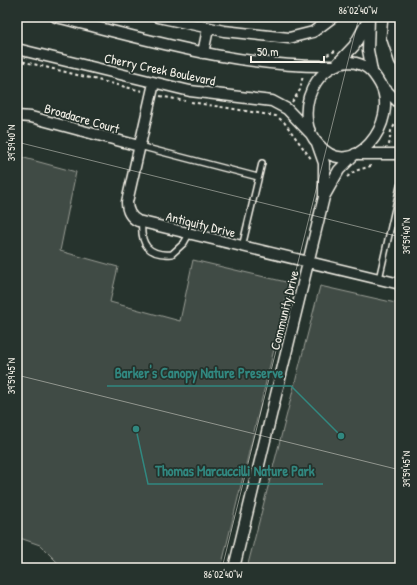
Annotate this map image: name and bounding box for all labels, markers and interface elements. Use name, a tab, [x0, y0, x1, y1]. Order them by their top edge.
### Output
text: 86°02'40"W	[339, 4, 378, 17]
scale bar	[251, 38, 324, 64]
text: 50 m	[257, 43, 278, 60]
street label: Cherry Creek Boulevard	[103, 48, 217, 90]
street label: Broadacre Court	[42, 99, 122, 137]
text: 39°59'40"N	[5, 125, 18, 161]
street label: Antiquity Drive	[164, 207, 238, 241]
text: 39°59'40"N	[400, 218, 413, 254]
street label: Community Drive	[265, 268, 303, 352]
text: 39°59'45"N	[5, 358, 18, 394]
callout: Barker's Canopy Nature Preserve	[107, 360, 291, 386]
text: Barker's Canopy Nature Preserve	[115, 363, 284, 384]
text: 39°59'45"N	[400, 451, 413, 487]
callout: Thomas Marcuccilli Nature Park	[148, 458, 323, 484]
text: Thomas Marcuccilli Nature Park	[154, 461, 315, 480]
text: 86°02'40"W	[204, 568, 243, 581]

